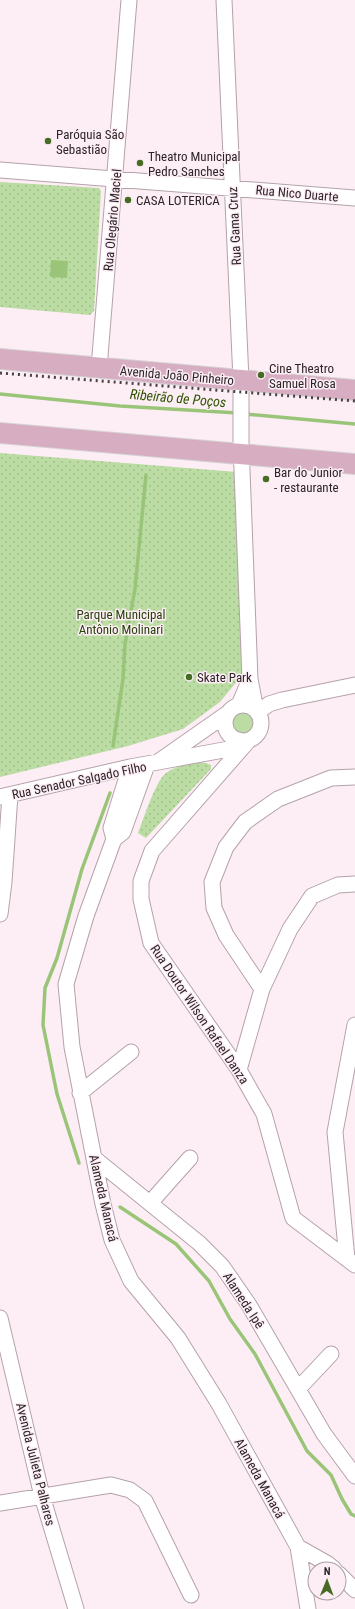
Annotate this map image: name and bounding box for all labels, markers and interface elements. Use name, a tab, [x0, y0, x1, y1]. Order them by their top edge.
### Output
place label: Paróquia São Sebastião	[56, 127, 124, 157]
marker: Paróquia São Sebastião	[43, 136, 53, 146]
place label: Theatro Municipal Pedro Sanches	[148, 149, 241, 179]
marker: Theatro Municipal Pedro Sanches	[135, 158, 145, 168]
street label: Rua Olegário Maciel	[101, 168, 124, 272]
street label: Rua Nico Duarte	[255, 182, 339, 205]
street label: Rua Gama Cruz	[225, 186, 244, 266]
place label: CASA LOTERICA	[136, 193, 220, 208]
marker: CASA LOTERICA	[123, 195, 133, 205]
place label: Cine Theatro Samuel Rosa	[269, 361, 336, 391]
street label: Avenida João Pinheiro	[119, 363, 235, 388]
marker: Cine Theatro Samuel Rosa	[256, 370, 266, 380]
water label: Ribeirão de Poços	[129, 386, 227, 410]
place label: Bar do Junior - restaurante	[274, 465, 343, 495]
marker: Bar do Junior - restaurante	[261, 474, 271, 484]
park label: Parque Municipal Antônio Molinari	[76, 607, 166, 637]
place label: Skate Park	[197, 670, 252, 685]
marker: Skate Park	[184, 672, 194, 682]
street label: Rua Senador Salgado Filho	[10, 759, 148, 802]
street label: Rua Doutor Wilson Rafael Danza	[147, 942, 252, 1087]
street label: Alameda Manacá	[86, 1153, 121, 1243]
street label: Alameda Ipê	[220, 1269, 267, 1331]
street label: Avenida Julieta Palhares	[13, 1401, 58, 1527]
street label: Alameda Manacá	[231, 1436, 288, 1521]
north arrow	[307, 1561, 347, 1601]
text: N	[324, 1565, 331, 1578]

